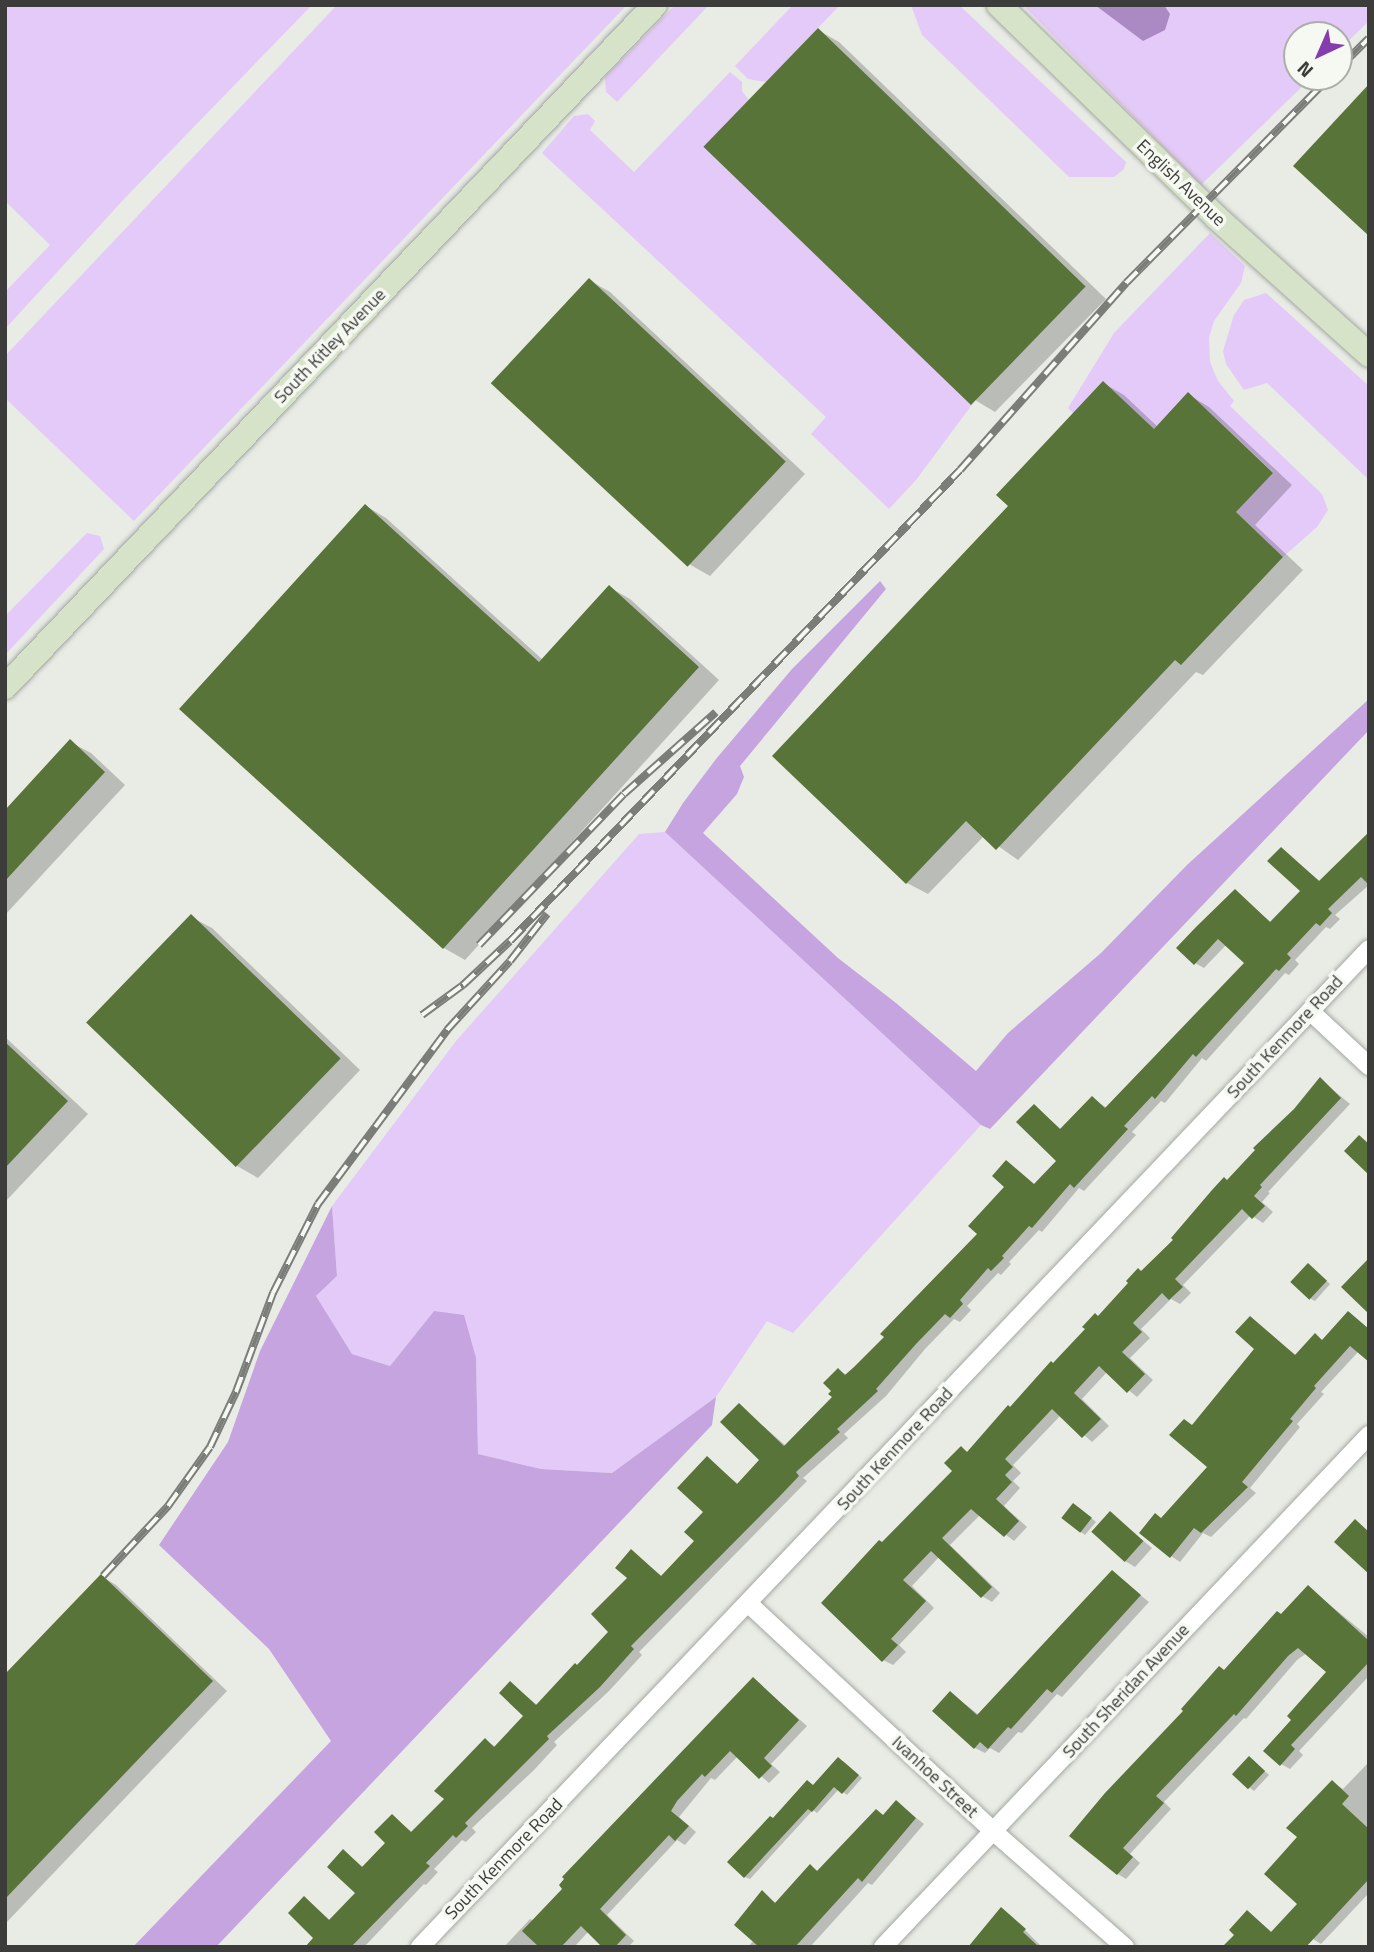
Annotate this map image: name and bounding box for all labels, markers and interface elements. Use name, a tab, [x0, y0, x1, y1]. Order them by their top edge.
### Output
north arrow	[1283, 21, 1353, 91]
text: N	[1290, 55, 1319, 85]
street label: English Avenue	[1132, 135, 1230, 231]
street label: South Kitley Avenue	[270, 284, 390, 408]
street label: South Kenmore Road	[1223, 971, 1347, 1103]
street label: South Kenmore Road	[833, 1383, 957, 1515]
street label: South Sheridan Avenue	[1058, 1619, 1194, 1763]
street label: Ivanhoe Street	[887, 1732, 983, 1822]
street label: South Kenmore Road	[441, 1794, 567, 1924]

